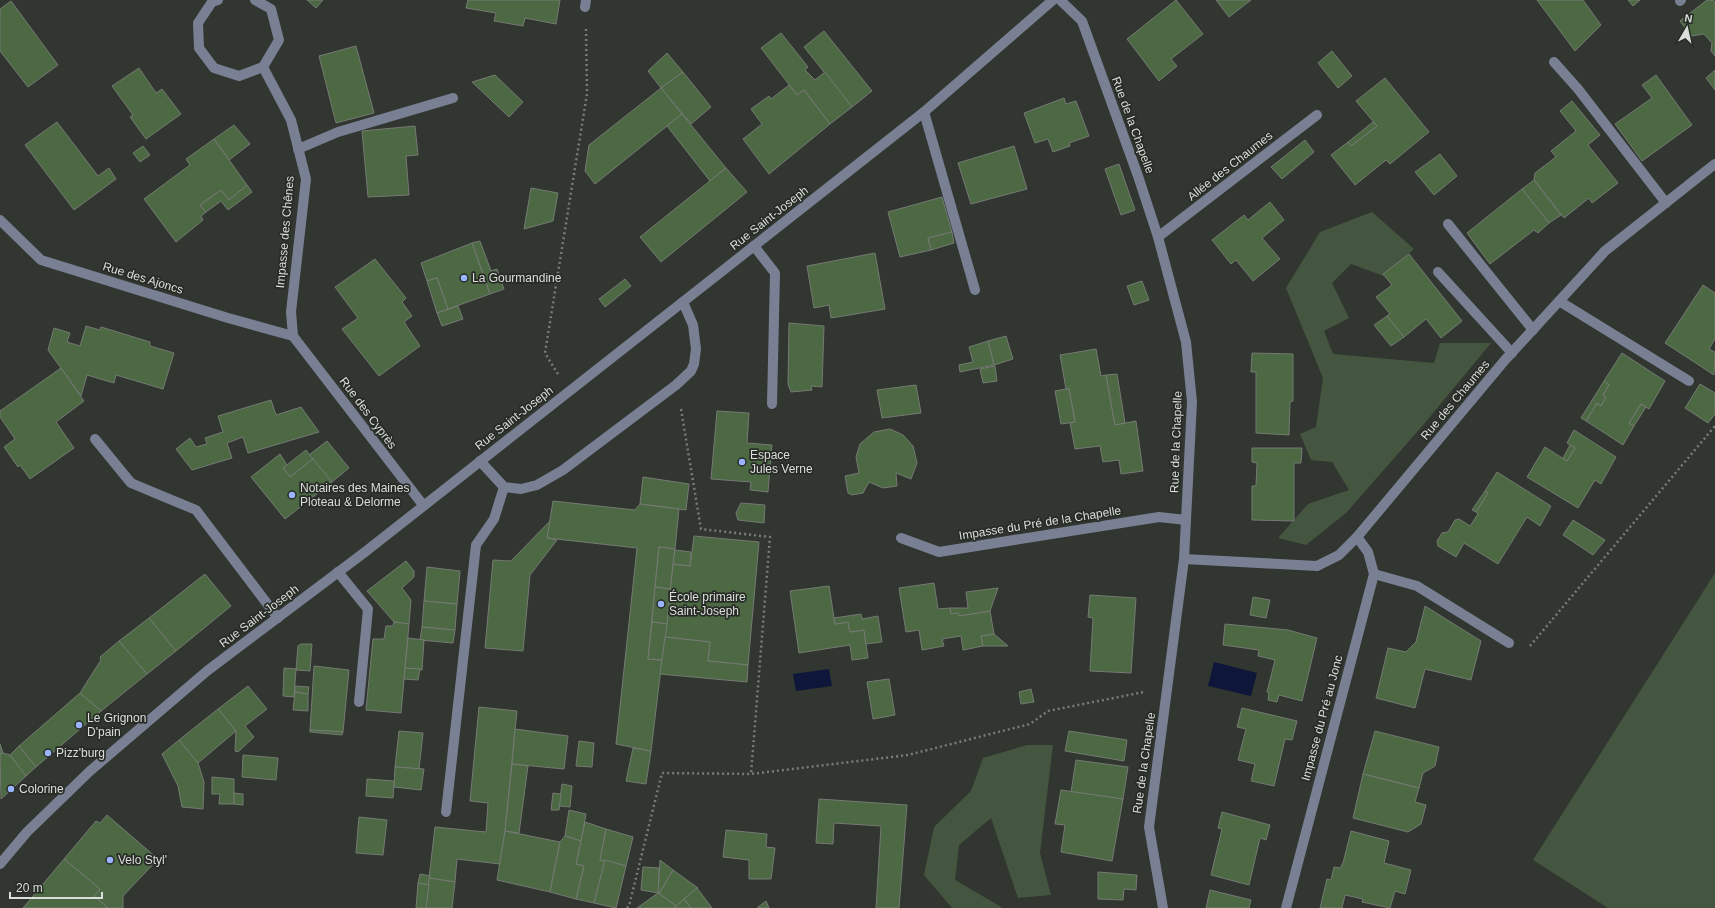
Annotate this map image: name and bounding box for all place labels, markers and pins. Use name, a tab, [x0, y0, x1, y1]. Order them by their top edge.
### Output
place label: La Gourmandine	[472, 271, 562, 285]
marker: La Gourmandine	[459, 273, 469, 283]
place label: Espace Jules Verne	[750, 448, 813, 476]
marker: Espace Jules Verne	[737, 457, 747, 467]
place label: Notaires des Maines Ploteau & Delorme	[300, 481, 409, 509]
marker: Notaires des Maines Ploteau & Delorme	[287, 490, 297, 500]
place label: École primaire Saint-Joseph	[669, 589, 746, 618]
marker: École primaire Saint-Joseph	[656, 599, 666, 609]
place label: Le Grignon D'pain	[87, 711, 146, 739]
marker: Le Grignon D'pain	[74, 720, 84, 730]
place label: Pizz'burg	[56, 746, 105, 760]
marker: Pizz'burg	[43, 748, 53, 758]
place label: Colorine	[19, 782, 64, 796]
marker: Colorine	[6, 784, 16, 794]
place label: Velo Styl'	[118, 853, 167, 867]
marker: Velo Styl'	[105, 855, 115, 865]

